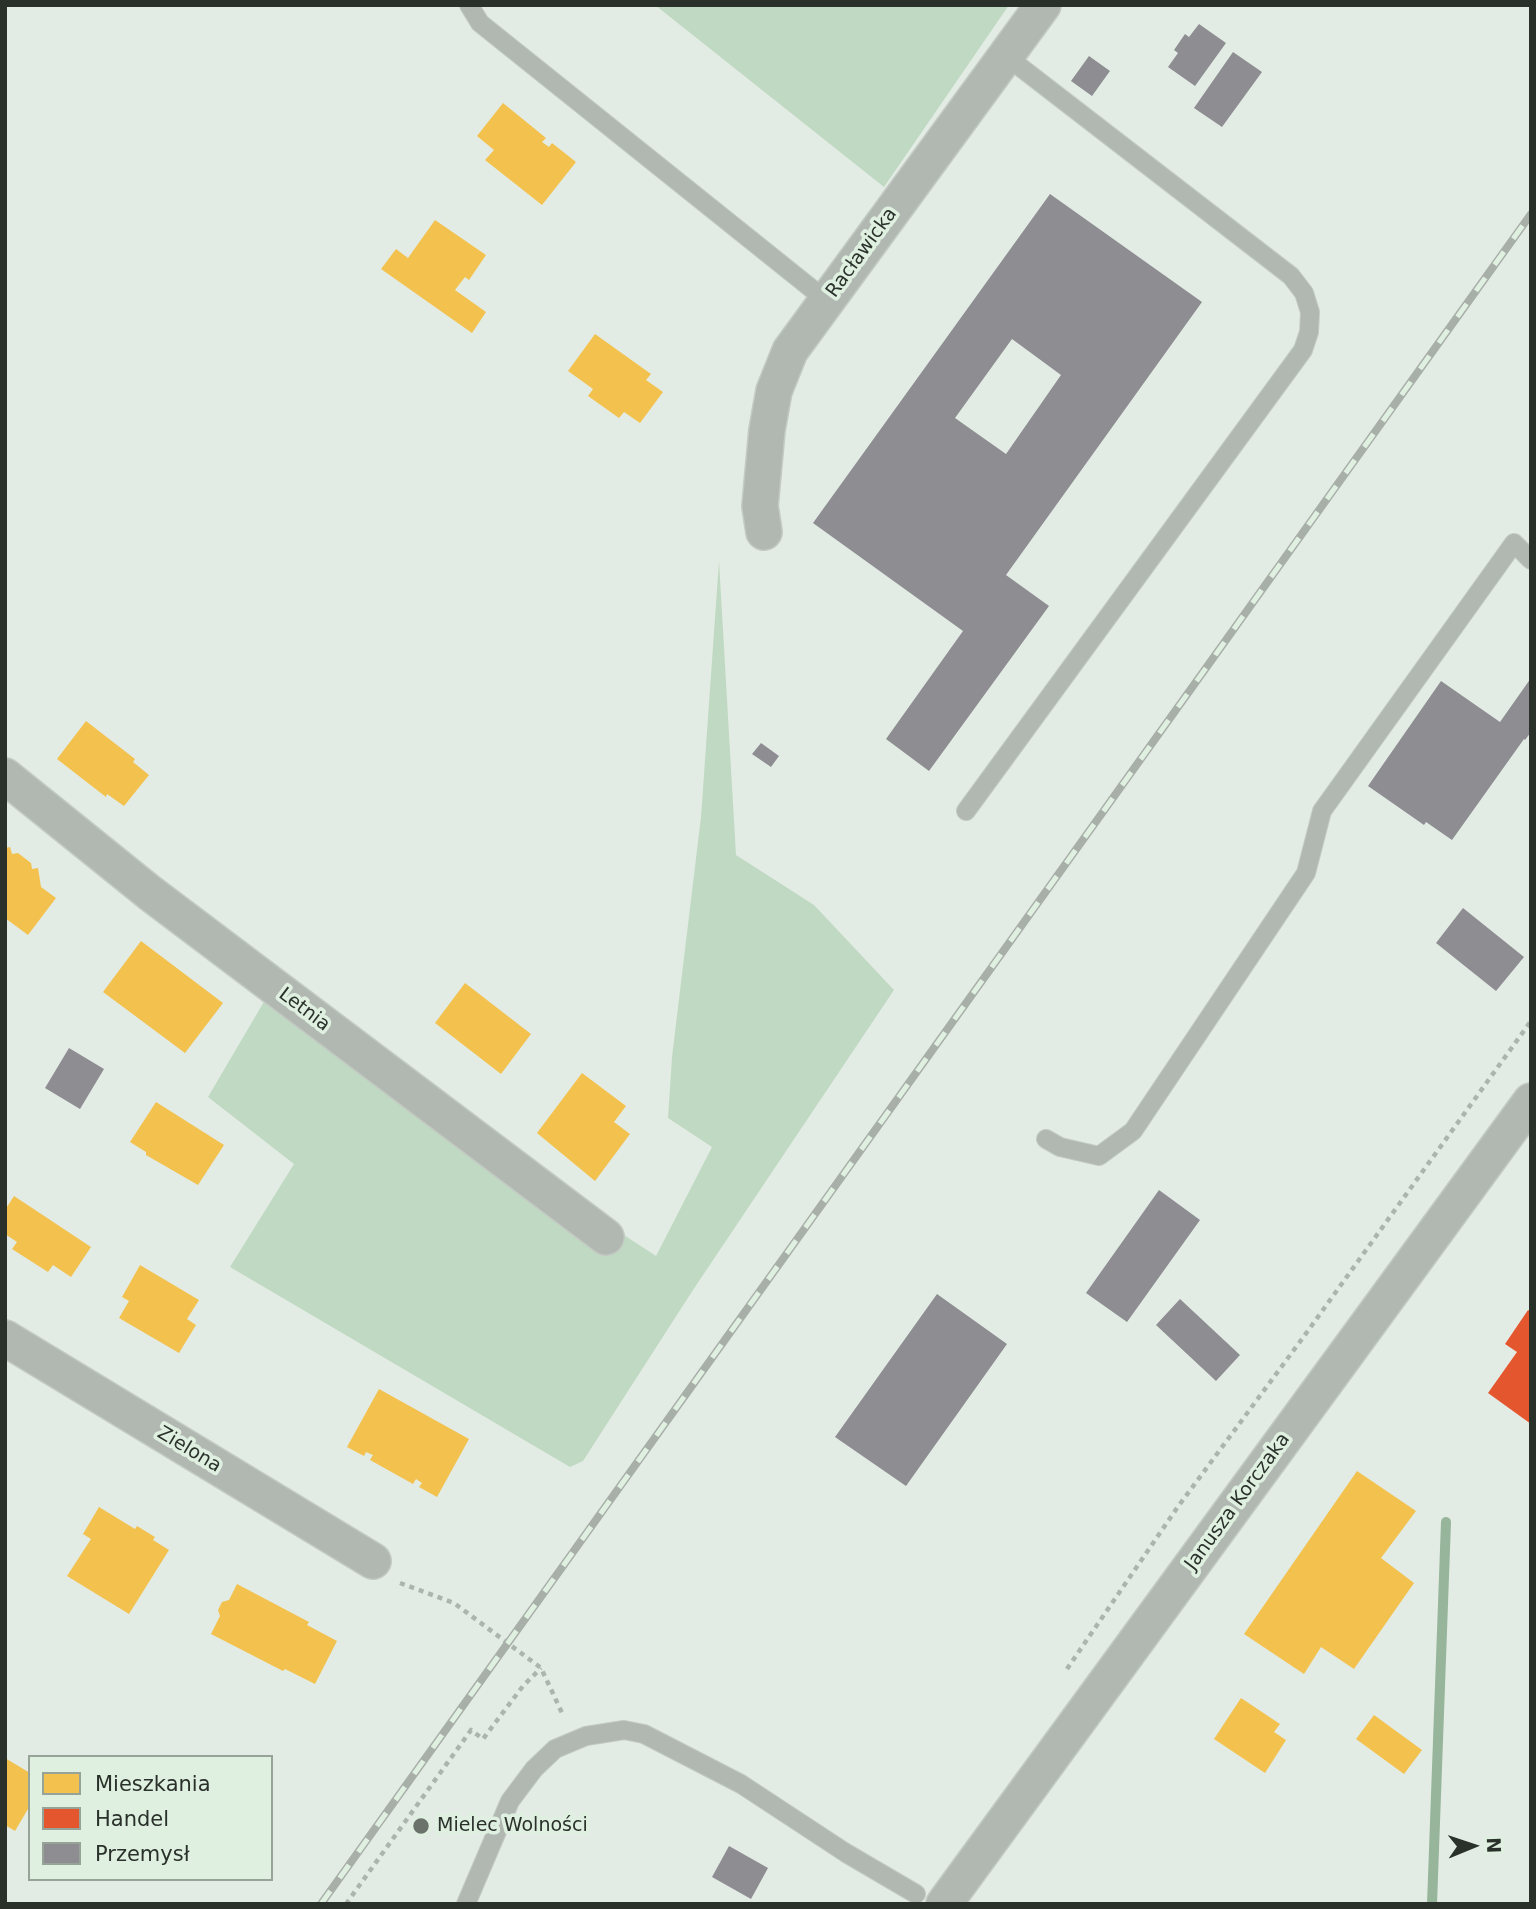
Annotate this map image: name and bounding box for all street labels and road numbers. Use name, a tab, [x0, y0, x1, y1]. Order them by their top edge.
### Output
street label: Racławicka	[822, 204, 902, 302]
street label: Letnia	[274, 983, 334, 1037]
street label: Zielona	[153, 1422, 225, 1478]
street label: Janusza Korczaka	[1181, 1429, 1295, 1575]

